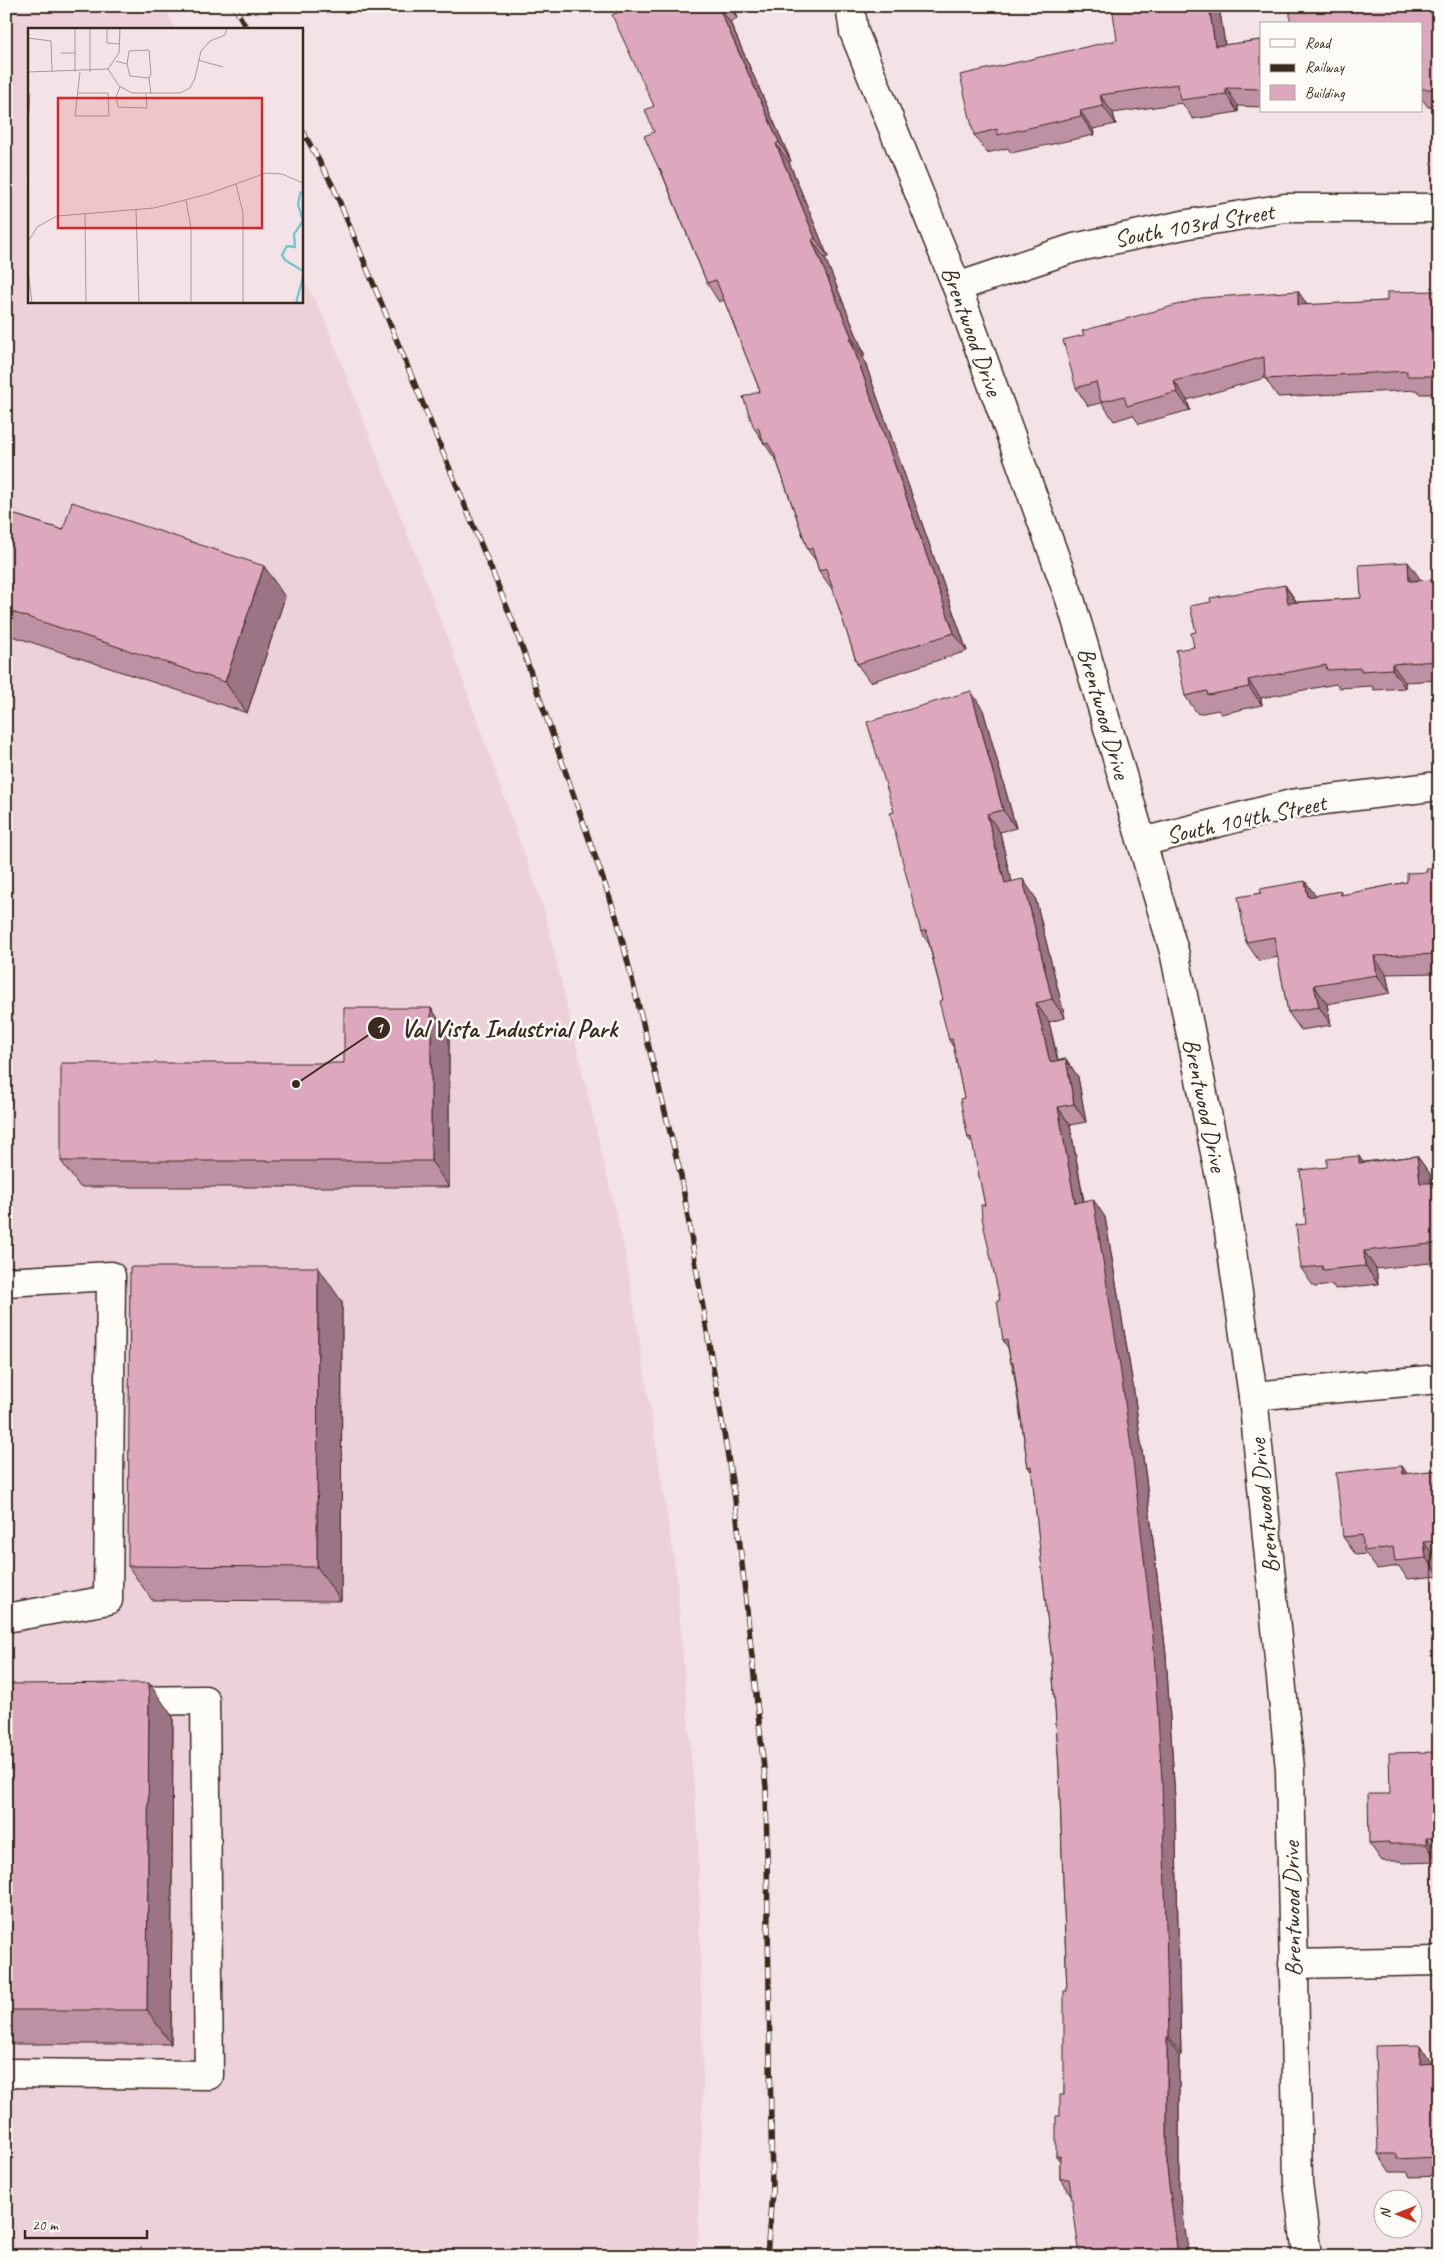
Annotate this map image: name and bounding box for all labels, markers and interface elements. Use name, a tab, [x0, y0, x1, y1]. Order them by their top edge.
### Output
legend	[1260, 22, 1422, 112]
inset map	[28, 28, 302, 302]
text: Road	[1305, 34, 1332, 53]
text: Railway	[1305, 58, 1346, 77]
text: Building	[1305, 84, 1345, 103]
street label: South 103rd Street	[1112, 196, 1278, 254]
street label: Brentwood Drive	[935, 262, 1010, 402]
street label: Brentwood Drive	[1071, 644, 1138, 784]
street label: South 104th Street	[1164, 787, 1330, 851]
callout: Val Vista Industrial Park	[366, 1008, 627, 1048]
text: Val Vista Industrial Park	[401, 1013, 620, 1045]
text: 1	[376, 1019, 385, 1038]
street label: Brentwood Drive	[1176, 1036, 1234, 1176]
street label: Brentwood Drive	[1242, 1435, 1286, 1575]
street label: Brentwood Drive	[1276, 1839, 1308, 1977]
north arrow	[1372, 2190, 1422, 2240]
scale bar	[25, 2207, 148, 2239]
text: N	[1377, 2207, 1394, 2218]
text: 20 m	[32, 2216, 59, 2235]

